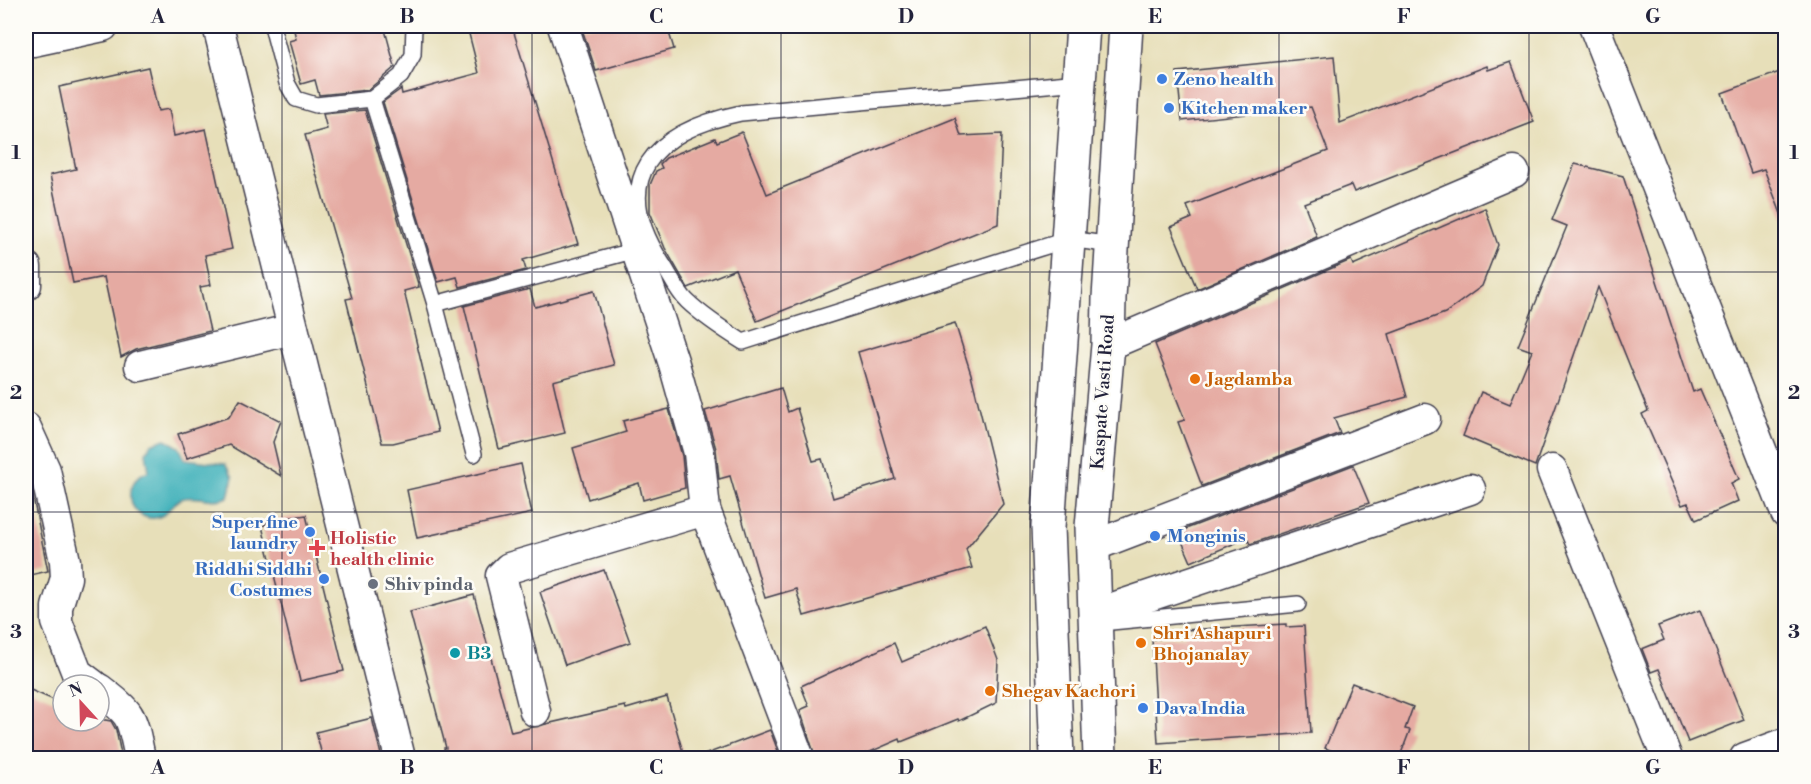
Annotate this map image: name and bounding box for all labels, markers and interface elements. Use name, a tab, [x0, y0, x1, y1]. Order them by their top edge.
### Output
text: A	[150, 5, 166, 30]
text: B	[399, 5, 415, 30]
text: C	[649, 5, 663, 30]
text: D	[898, 5, 914, 30]
text: E	[1148, 5, 1162, 30]
text: F	[1397, 5, 1411, 30]
text: G	[1645, 5, 1661, 30]
place label: Zeno health	[1174, 68, 1274, 91]
marker: Zeno health	[1155, 72, 1169, 86]
place label: Kitchen maker	[1181, 97, 1307, 120]
marker: Kitchen maker	[1162, 101, 1176, 115]
text: 1	[11, 141, 21, 166]
text: 1	[1789, 141, 1799, 166]
street label: Kaspate Vasti Road	[1086, 313, 1120, 470]
place label: Jagdamba	[1204, 368, 1293, 391]
marker: Jagdamba	[1188, 372, 1202, 386]
text: 2	[10, 381, 22, 406]
text: 2	[1788, 381, 1800, 406]
place label: Super fine laundry	[212, 511, 299, 555]
marker: Super fine laundry	[303, 525, 317, 539]
place label: Monginis	[1167, 525, 1246, 548]
place label: Holistic health clinic	[330, 527, 434, 571]
marker: Monginis	[1148, 529, 1162, 543]
marker: Holistic health clinic	[308, 539, 326, 557]
place label: Riddhi Siddhi Costumes	[195, 558, 312, 602]
marker: Riddhi Siddhi Costumes	[317, 572, 331, 586]
place label: Shiv pinda	[385, 573, 473, 596]
marker: Shiv pinda	[366, 577, 380, 591]
text: 3	[10, 620, 22, 645]
text: 3	[1788, 620, 1800, 645]
place label: Shri Ashapuri Bhojanalay	[1153, 622, 1272, 666]
marker: Shri Ashapuri Bhojanalay	[1134, 636, 1148, 650]
place label: B3	[467, 642, 492, 665]
marker: B3	[448, 646, 462, 660]
north arrow	[51, 673, 111, 733]
text: N	[66, 678, 86, 702]
place label: Shegav Kachori	[1002, 680, 1136, 703]
marker: Shegav Kachori	[983, 684, 997, 698]
place label: Dava India	[1155, 697, 1246, 720]
marker: Dava India	[1136, 701, 1150, 715]
text: A	[150, 756, 166, 781]
text: B	[399, 756, 415, 781]
text: C	[649, 756, 663, 781]
text: D	[898, 756, 914, 781]
text: E	[1148, 756, 1162, 781]
text: F	[1397, 756, 1411, 781]
text: G	[1645, 756, 1661, 781]

